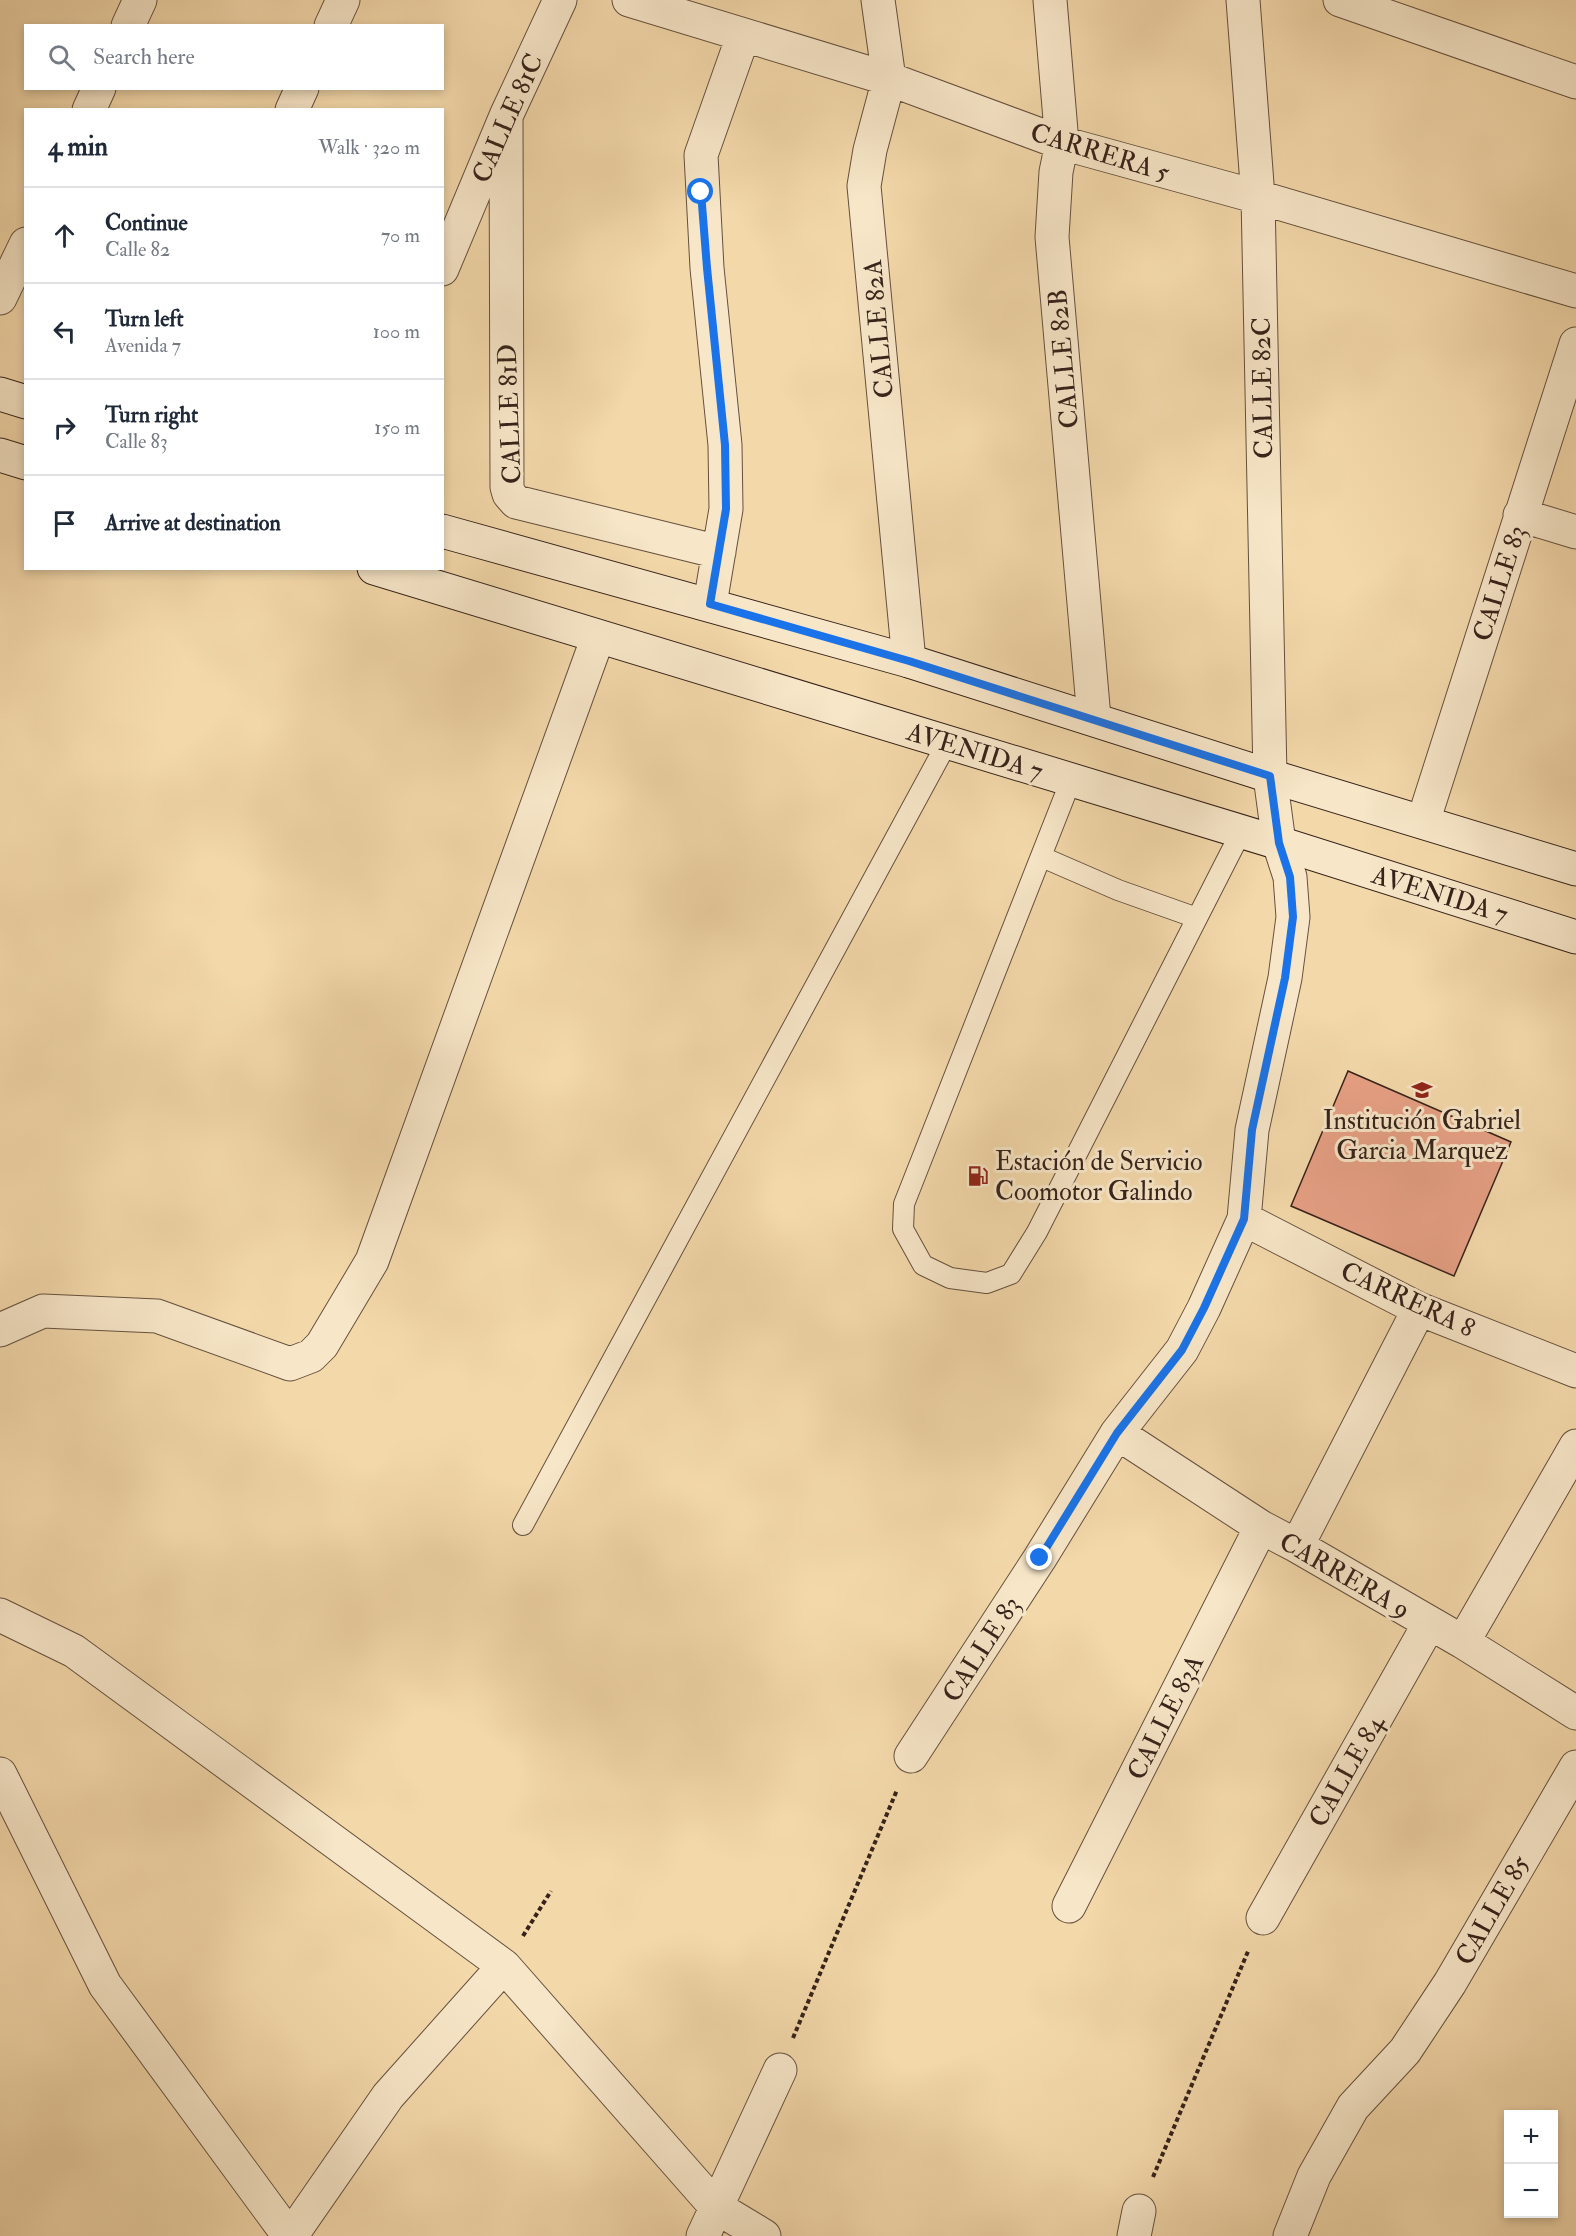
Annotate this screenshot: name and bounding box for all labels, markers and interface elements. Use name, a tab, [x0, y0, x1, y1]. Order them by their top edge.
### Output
search box	[24, 24, 444, 90]
icon: search	[45, 41, 78, 74]
text: Search here	[93, 43, 195, 71]
street label: CALLE 81C	[465, 49, 551, 188]
street label: CARRERA 5	[1026, 117, 1174, 189]
text: 4 min	[48, 131, 108, 163]
text: Walk · 320 m	[318, 135, 420, 160]
route start	[687, 178, 713, 204]
text: Continue	[105, 209, 188, 237]
icon: ahead	[48, 219, 81, 252]
text: 70 m	[381, 223, 420, 248]
text: Calle 82	[105, 237, 170, 262]
street label: CALLE 82A	[857, 258, 901, 400]
street label: CALLE 82B	[1042, 288, 1086, 430]
text: Turn left	[105, 305, 184, 333]
icon: left	[48, 315, 81, 348]
street label: CALLE 82C	[1246, 317, 1280, 459]
text: 100 m	[373, 319, 420, 344]
text: Avenida 7	[105, 333, 181, 358]
street label: CALLE 81D	[492, 343, 528, 485]
text: Turn right	[105, 401, 198, 429]
icon: right	[48, 411, 81, 444]
text: 150 m	[374, 415, 420, 440]
text: Calle 83	[105, 429, 168, 454]
icon: arrive	[48, 507, 81, 540]
text: Arrive at destination	[105, 509, 281, 537]
street label: CALLE 83	[1466, 521, 1534, 645]
street label: AVENIDA 7	[902, 716, 1047, 788]
street label: AVENIDA 7	[1367, 859, 1512, 931]
school or university icon: Institución Gabriel Garcia Marquez	[1410, 1078, 1434, 1102]
place label: Institución Gabriel Garcia Marquez	[1323, 1105, 1521, 1167]
place label: Estación de Servicio Coomotor Galindo	[995, 1146, 1203, 1208]
fuel station icon: Estación de Servicio Coomotor Galindo	[966, 1164, 990, 1188]
street label: CARRERA 8	[1335, 1255, 1480, 1345]
street label: CARRERA 9	[1274, 1526, 1415, 1626]
route end	[1026, 1544, 1052, 1570]
street label: CALLE 83	[936, 1591, 1028, 1708]
street label: CALLE 83A	[1121, 1649, 1211, 1785]
street label: CALLE 84	[1302, 1709, 1392, 1833]
street label: CALLE 85	[1449, 1850, 1537, 1971]
map controls	[1504, 2110, 1558, 2218]
button: +	[1504, 2110, 1558, 2164]
button: −	[1504, 2164, 1558, 2218]

